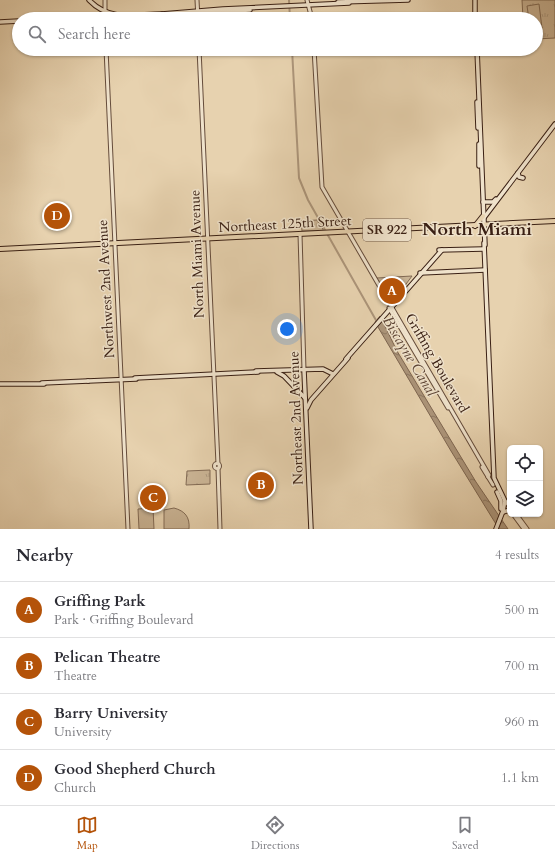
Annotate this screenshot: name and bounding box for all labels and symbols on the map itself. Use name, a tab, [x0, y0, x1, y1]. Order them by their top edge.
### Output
street label: North Miami Avenue	[185, 189, 209, 319]
pin: D	[44, 201, 70, 231]
street label: Northeast 125th Street	[218, 211, 353, 237]
district label: North Miami	[422, 217, 532, 242]
street label: Northwest 2nd Avenue	[93, 219, 119, 359]
road number: SR 922	[363, 219, 411, 241]
pin: A	[379, 276, 405, 306]
street label: Griffing Boulevard	[401, 310, 474, 417]
water label: Biscayne Canal	[378, 312, 442, 401]
your location	[277, 319, 297, 339]
street label: Northeast 2nd Avenue	[284, 351, 308, 485]
pin: B	[248, 470, 274, 500]
pin: C	[140, 483, 166, 513]

